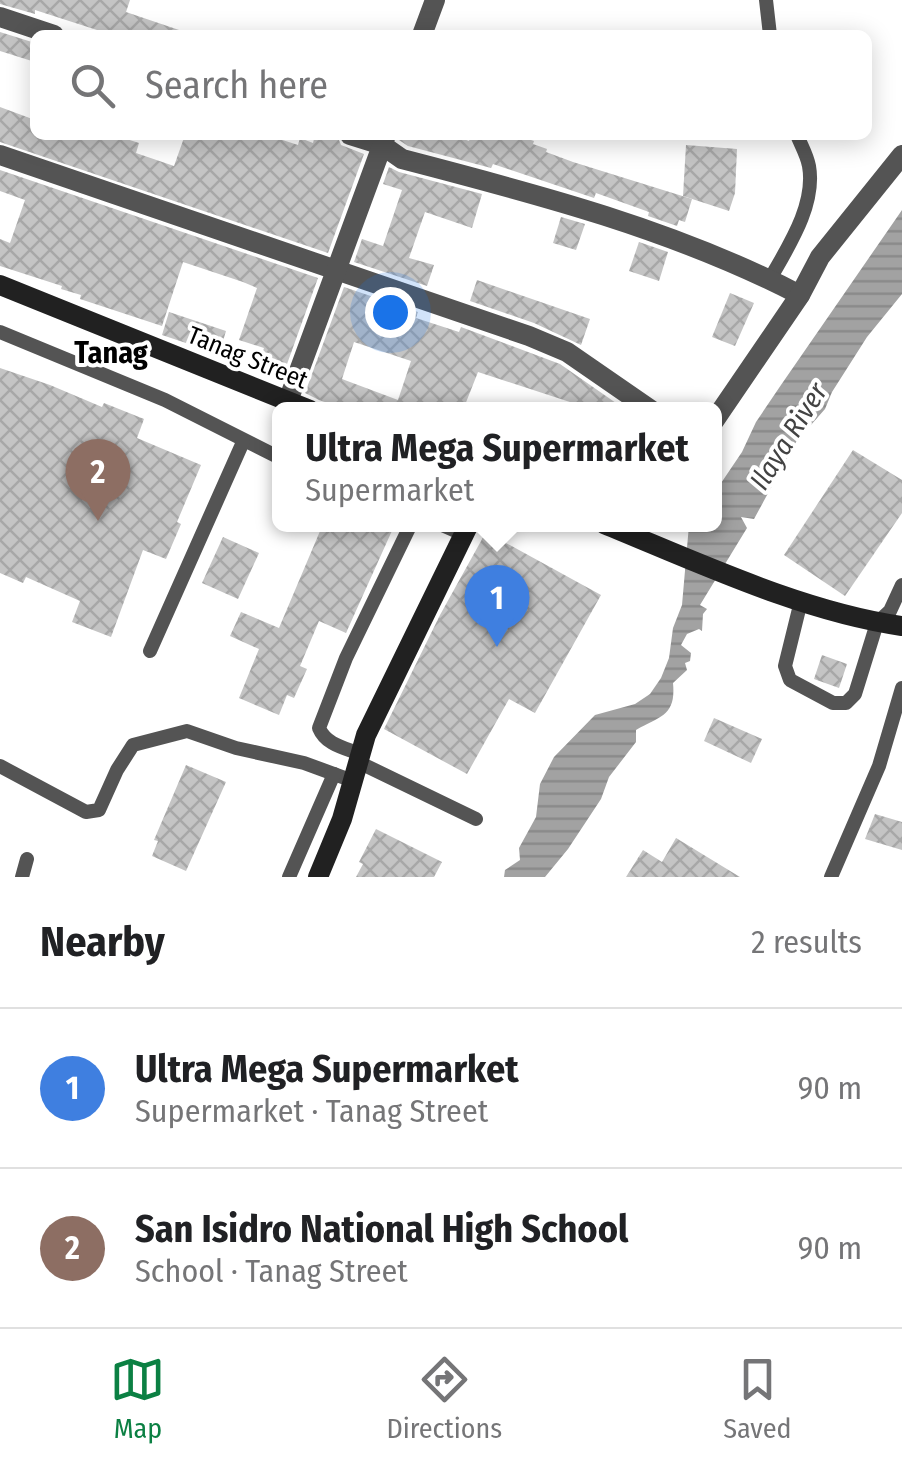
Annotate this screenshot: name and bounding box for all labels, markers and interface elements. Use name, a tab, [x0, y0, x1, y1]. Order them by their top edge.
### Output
search box	[30, 30, 872, 140]
icon: search	[65, 58, 120, 113]
text: Search here	[145, 62, 328, 108]
your location	[365, 287, 416, 338]
street label: Tanag Street	[183, 320, 313, 396]
district label: Tanag	[74, 335, 148, 371]
water label: Ilaya River	[743, 376, 835, 496]
popup	[272, 402, 722, 532]
text: Ultra Mega Supermarket	[305, 425, 689, 471]
pin: 2	[66, 438, 130, 521]
text: Supermarket	[305, 471, 474, 509]
pin: 1	[464, 564, 530, 647]
text: Nearby	[40, 917, 165, 967]
text: 2 results	[751, 923, 862, 961]
text: Ultra Mega Supermarket	[135, 1046, 519, 1092]
text: 1	[66, 1069, 79, 1107]
text: 90 m	[798, 1069, 862, 1107]
text: Supermarket · Tanag Street	[135, 1092, 488, 1130]
text: San Isidro National High School	[135, 1206, 628, 1252]
text: 2	[65, 1229, 80, 1267]
text: 90 m	[798, 1229, 862, 1267]
text: School · Tanag Street	[135, 1252, 408, 1290]
tab: Map	[110, 1352, 165, 1445]
tab: Directions	[386, 1352, 502, 1445]
tab: Saved	[723, 1352, 792, 1445]

